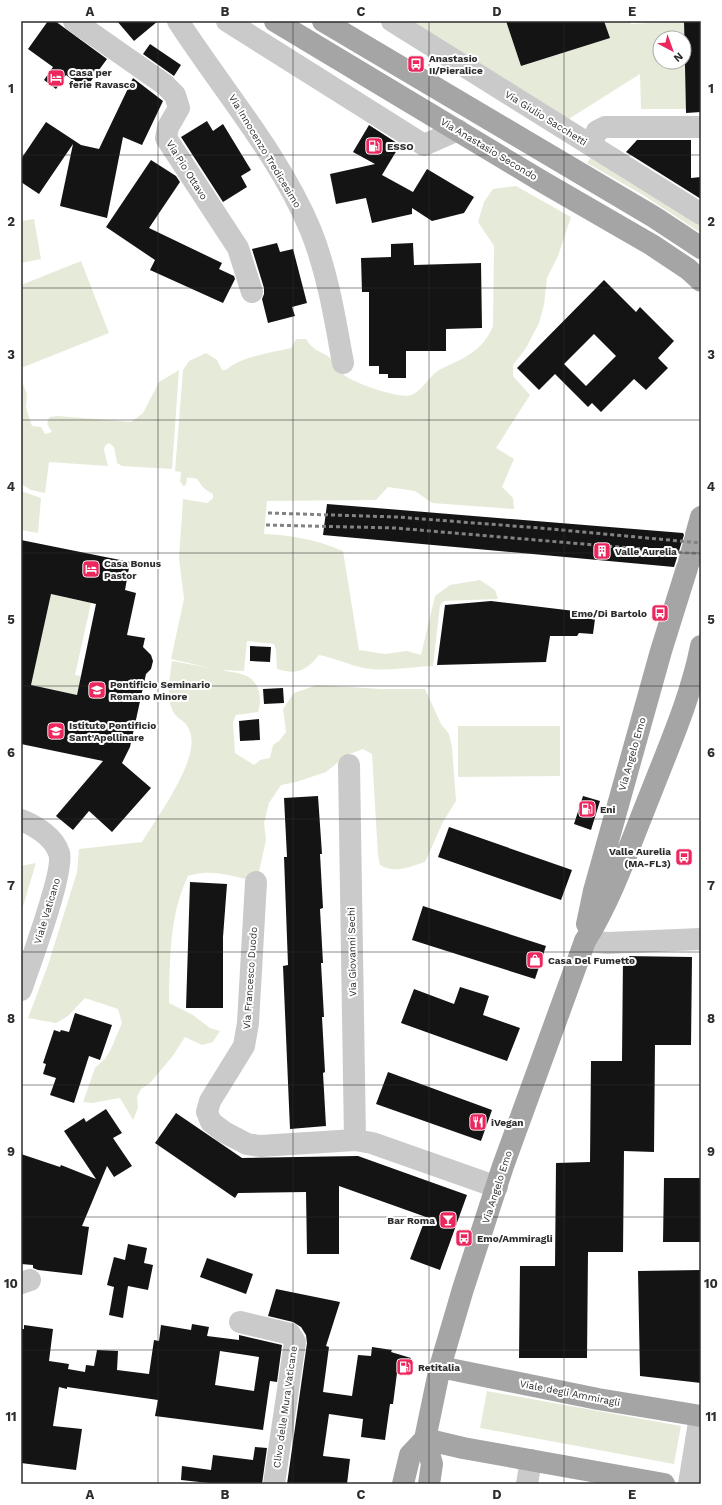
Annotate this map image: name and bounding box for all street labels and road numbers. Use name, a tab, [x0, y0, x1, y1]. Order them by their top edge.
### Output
street label: Via Giulio Sacchetti	[503, 88, 589, 148]
street label: Via Innocenzo Tredicesimo	[227, 92, 303, 210]
street label: Via Anastasio Secondo	[439, 116, 539, 182]
street label: Via Pio Ottavo	[164, 138, 210, 202]
street label: Via Angelo Emo	[616, 716, 648, 792]
street label: Viale Vaticano	[32, 877, 62, 945]
street label: Via Giovanni Sechi	[346, 907, 358, 997]
street label: Via Francesco Duodo	[241, 926, 259, 1030]
street label: Via Angelo Emo	[480, 1149, 514, 1225]
street label: Clivo delle Mura Vaticane	[271, 1345, 299, 1469]
street label: Viale degli Ammiragli	[519, 1378, 621, 1408]

